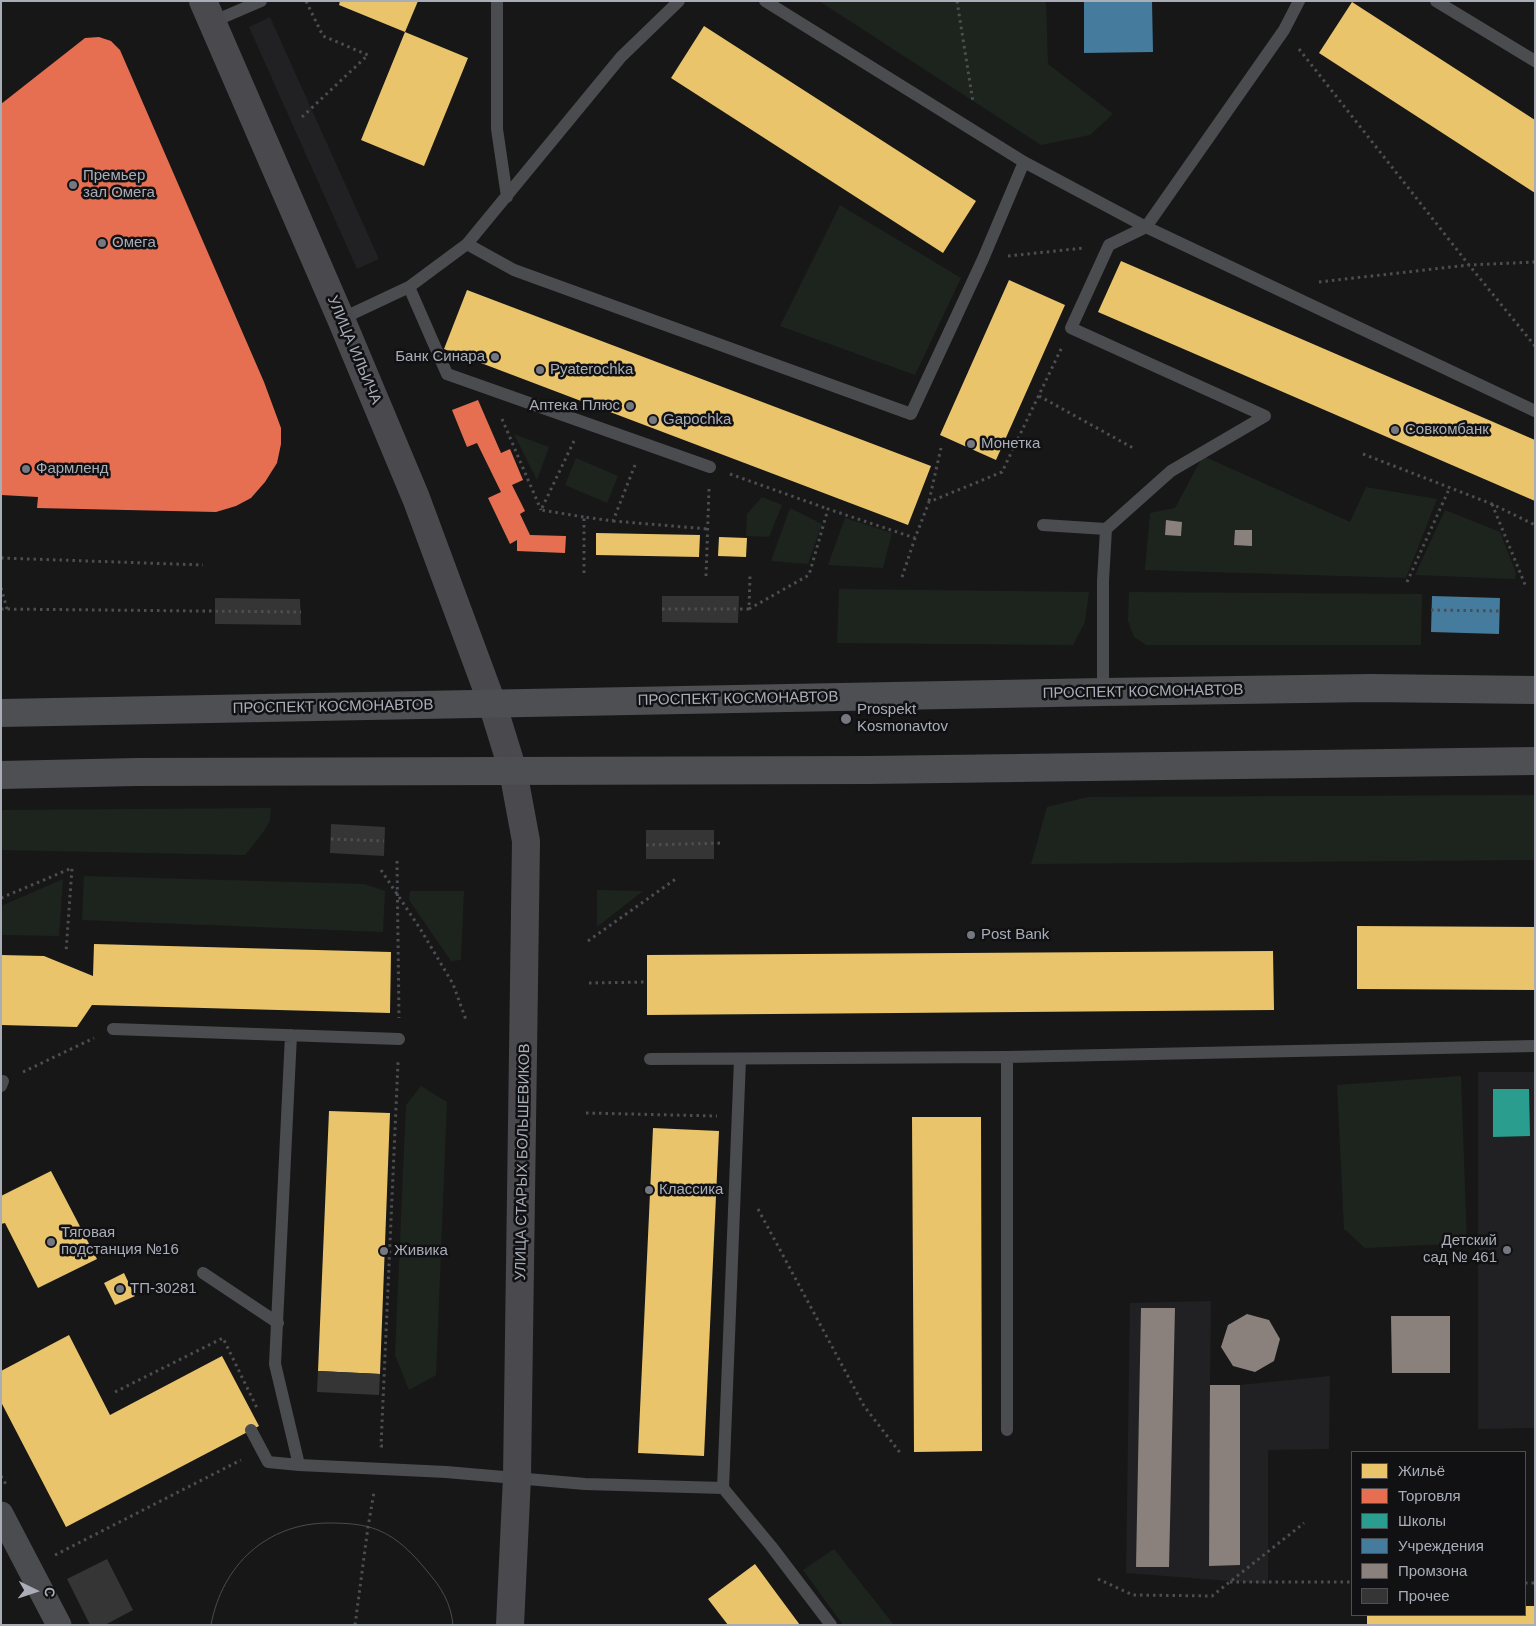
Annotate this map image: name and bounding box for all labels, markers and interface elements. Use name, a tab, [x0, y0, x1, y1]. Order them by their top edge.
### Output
place label: Премьер зал Омега	[83, 167, 155, 202]
marker: Премьер зал Омега	[67, 179, 79, 191]
place label: Омега	[112, 234, 156, 252]
marker: Омега	[96, 237, 108, 249]
street label: УЛИЦА ИЛЬИЧА	[323, 293, 385, 407]
place label: Банк Синара	[395, 348, 485, 366]
marker: Банк Синара	[489, 351, 501, 363]
place label: Pyaterochka	[550, 361, 633, 379]
marker: Pyaterochka	[534, 364, 546, 376]
place label: Аптека Плюс	[529, 397, 620, 415]
marker: Аптека Плюс	[624, 400, 636, 412]
place label: Gapochka	[663, 411, 731, 429]
marker: Gapochka	[647, 414, 659, 426]
place label: Совкомбанк	[1405, 421, 1489, 439]
marker: Совкомбанк	[1389, 424, 1401, 436]
place label: Монетка	[981, 435, 1040, 453]
marker: Монетка	[965, 438, 977, 450]
place label: Фармленд	[36, 460, 109, 478]
marker: Фармленд	[20, 463, 32, 475]
street label: ПРОСПЕКТ КОСМОНАВТОВ	[1042, 681, 1244, 703]
street label: ПРОСПЕКТ КОСМОНАВТОВ	[637, 688, 839, 710]
street label: ПРОСПЕКТ КОСМОНАВТОВ	[232, 696, 434, 718]
place label: Prospekt Kosmonavtov	[857, 701, 948, 736]
marker: Prospekt Kosmonavtov	[839, 712, 853, 726]
place label: Post Bank	[981, 926, 1049, 944]
marker: Post Bank	[965, 929, 977, 941]
street label: УЛИЦА СТАРЫХ БОЛЬШЕВИКОВ	[512, 1043, 534, 1281]
place label: Классика	[659, 1181, 723, 1199]
marker: Классика	[643, 1184, 655, 1196]
place label: Тяговая подстанция №16	[61, 1224, 179, 1259]
place label: Детский сад № 461	[1423, 1232, 1497, 1267]
marker: Тяговая подстанция №16	[45, 1236, 57, 1248]
place label: Живика	[394, 1242, 448, 1260]
marker: Детский сад № 461	[1501, 1244, 1513, 1256]
marker: Живика	[378, 1245, 390, 1257]
place label: ТП-30281	[130, 1280, 197, 1298]
marker: ТП-30281	[114, 1283, 126, 1295]
legend	[1351, 1451, 1526, 1616]
text: Жильё	[1398, 1462, 1445, 1479]
text: Торговля	[1398, 1487, 1461, 1504]
text: Школы	[1398, 1512, 1446, 1529]
text: Учреждения	[1398, 1537, 1484, 1554]
text: Промзона	[1398, 1562, 1467, 1579]
north arrow	[10, 1566, 60, 1616]
text: С	[42, 1586, 58, 1598]
text: Прочее	[1398, 1587, 1450, 1604]

